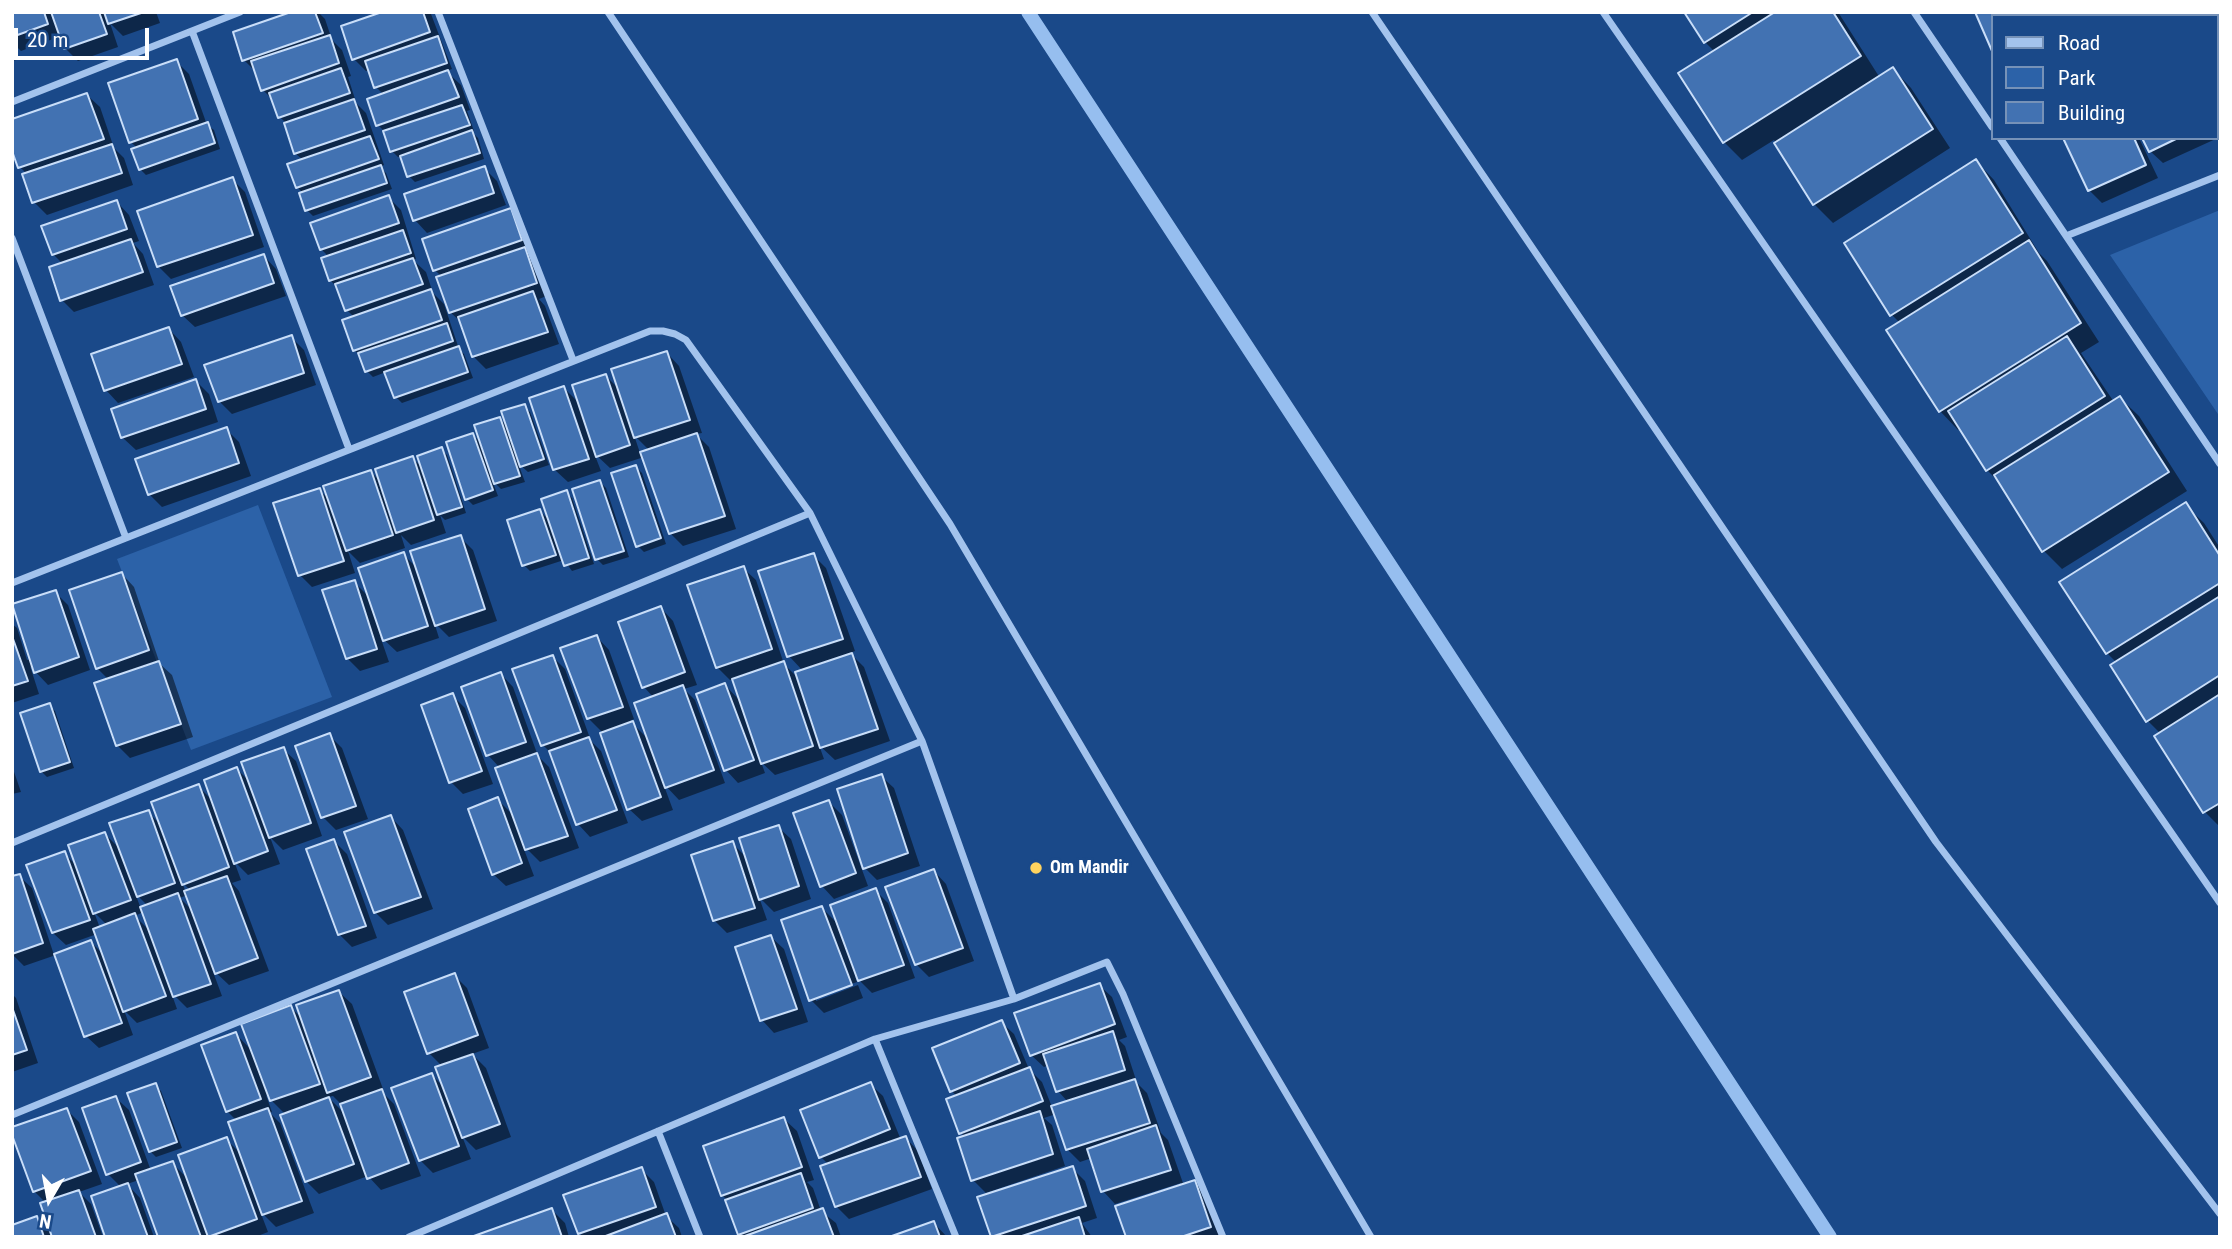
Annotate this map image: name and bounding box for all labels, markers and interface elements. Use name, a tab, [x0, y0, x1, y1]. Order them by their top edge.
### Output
scale bar	[18, 14, 152, 58]
legend	[1990, 14, 2218, 140]
text: 20 m	[27, 28, 68, 52]
text: Road	[2058, 31, 2100, 55]
text: Park	[2058, 66, 2095, 90]
text: Building	[2058, 101, 2125, 125]
place label: Om Mandir	[1050, 857, 1129, 879]
marker: Om Mandir	[1028, 860, 1044, 876]
north arrow	[14, 1165, 84, 1235]
text: N	[38, 1209, 53, 1234]

